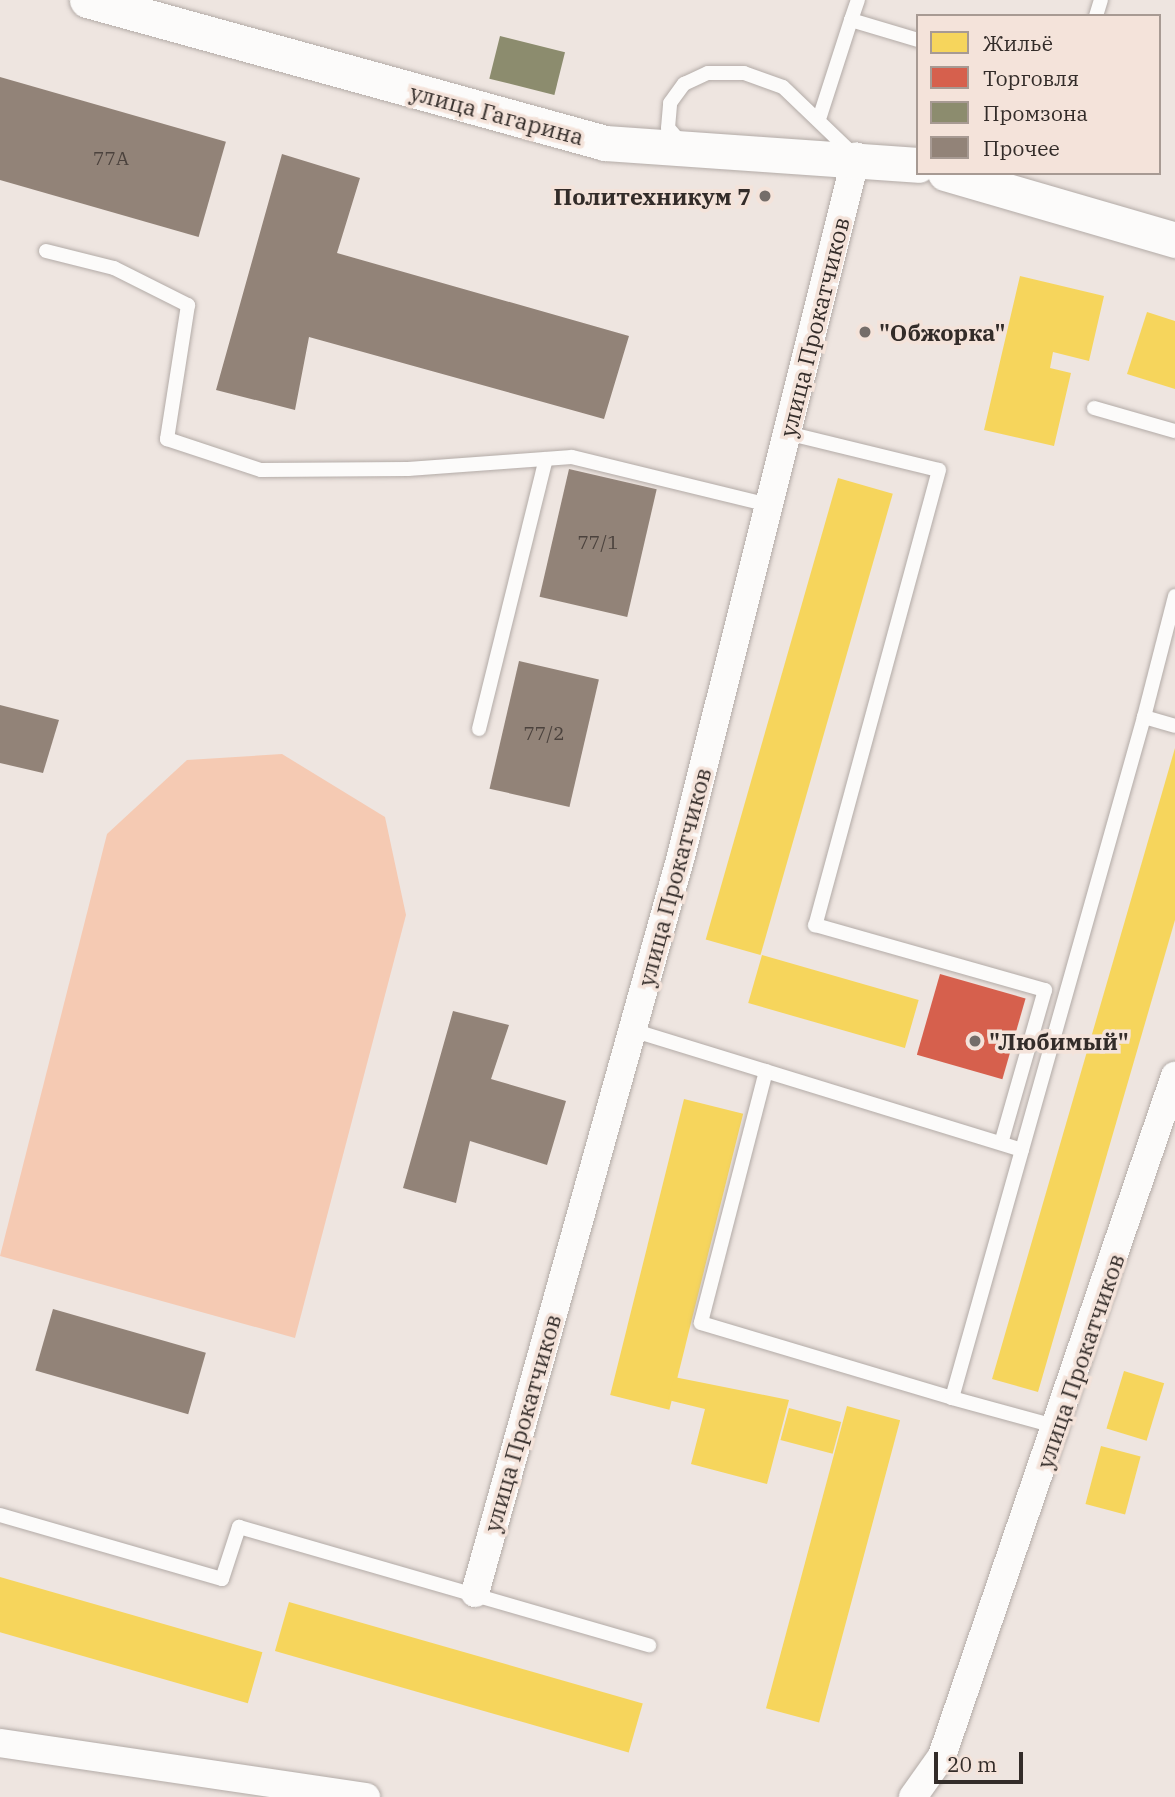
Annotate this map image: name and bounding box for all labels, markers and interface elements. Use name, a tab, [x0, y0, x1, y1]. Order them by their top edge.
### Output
legend	[916, 14, 1161, 175]
text: Жильё	[983, 29, 1053, 57]
text: Торговля	[983, 64, 1079, 92]
street label: улица Гагарина	[407, 78, 587, 150]
text: Промзона	[983, 99, 1088, 127]
text: Прочее	[983, 134, 1060, 162]
house number: 77А	[93, 148, 129, 170]
place label: Политехникум 7	[553, 182, 751, 210]
marker: Политехникум 7	[757, 188, 773, 204]
street label: улица Прокатчиков	[773, 214, 855, 440]
place label: "Обжорка"	[879, 318, 1005, 346]
marker: "Обжорка"	[857, 324, 873, 340]
house number: 77/1	[577, 532, 619, 554]
house number: 77/2	[523, 723, 565, 745]
street label: улица Прокатчиков	[632, 765, 716, 989]
place label: "Любимый"	[989, 1027, 1129, 1055]
marker: "Любимый"	[967, 1033, 983, 1049]
street label: улица Прокатчиков	[1030, 1250, 1130, 1472]
street label: улица Прокатчиков	[478, 1311, 566, 1535]
scale bar	[937, 1738, 1026, 1782]
text: 20 m	[947, 1750, 997, 1778]

